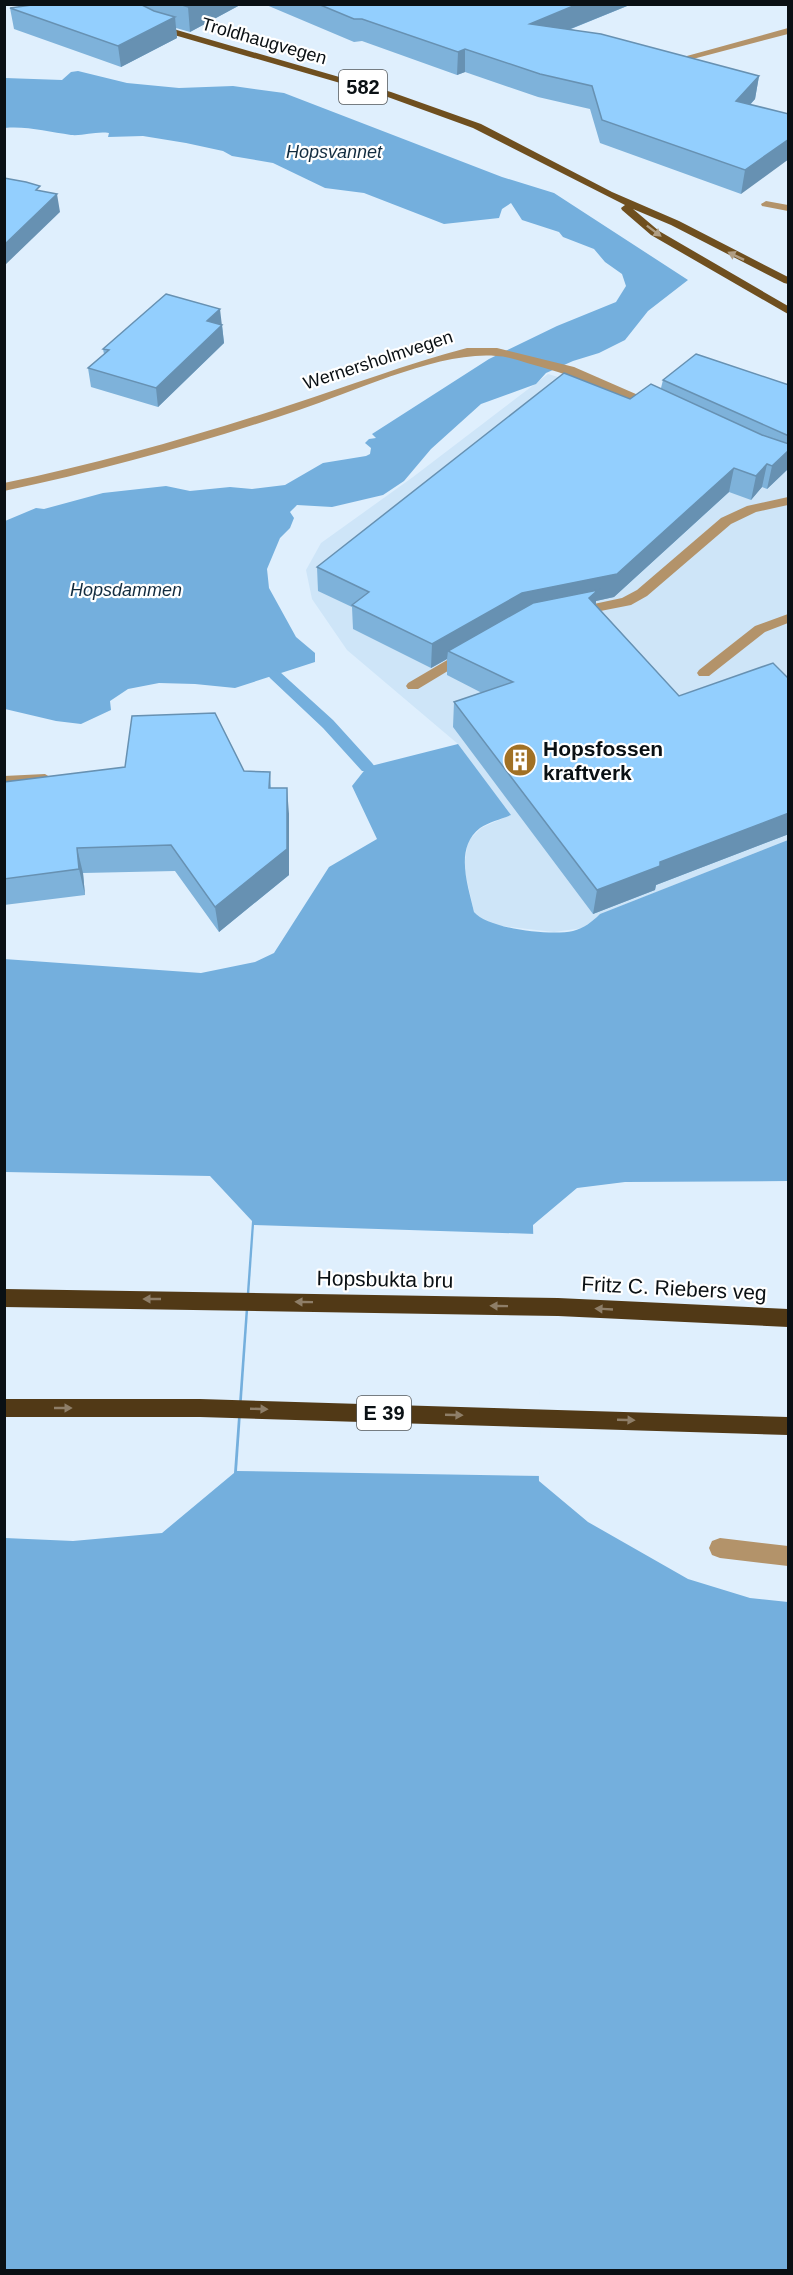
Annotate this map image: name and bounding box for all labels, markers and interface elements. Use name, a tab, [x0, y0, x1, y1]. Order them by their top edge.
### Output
street label: Troldhaugvegen	[199, 14, 329, 68]
road number: 582	[339, 70, 387, 104]
water label: Hopsvannet	[286, 142, 383, 162]
one-way arrow	[645, 225, 661, 237]
one-way arrow	[727, 251, 744, 261]
street label: Wernersholmvegen	[301, 326, 455, 394]
water label: Hopsdammen	[70, 580, 182, 600]
place label: Hopsfossen kraftverk	[543, 737, 663, 784]
building icon: Hopsfossen kraftverk	[502, 742, 538, 778]
street label: Hopsbukta bru	[317, 1266, 453, 1292]
street label: Fritz C. Riebers veg	[581, 1272, 767, 1304]
one-way arrow	[143, 1294, 162, 1304]
one-way arrow	[295, 1297, 314, 1306]
one-way arrow	[490, 1301, 509, 1310]
one-way arrow	[595, 1305, 614, 1314]
road number: E 39	[357, 1396, 411, 1430]
one-way arrow	[53, 1403, 72, 1413]
one-way arrow	[249, 1405, 268, 1414]
one-way arrow	[444, 1410, 463, 1420]
one-way arrow	[617, 1415, 636, 1425]

